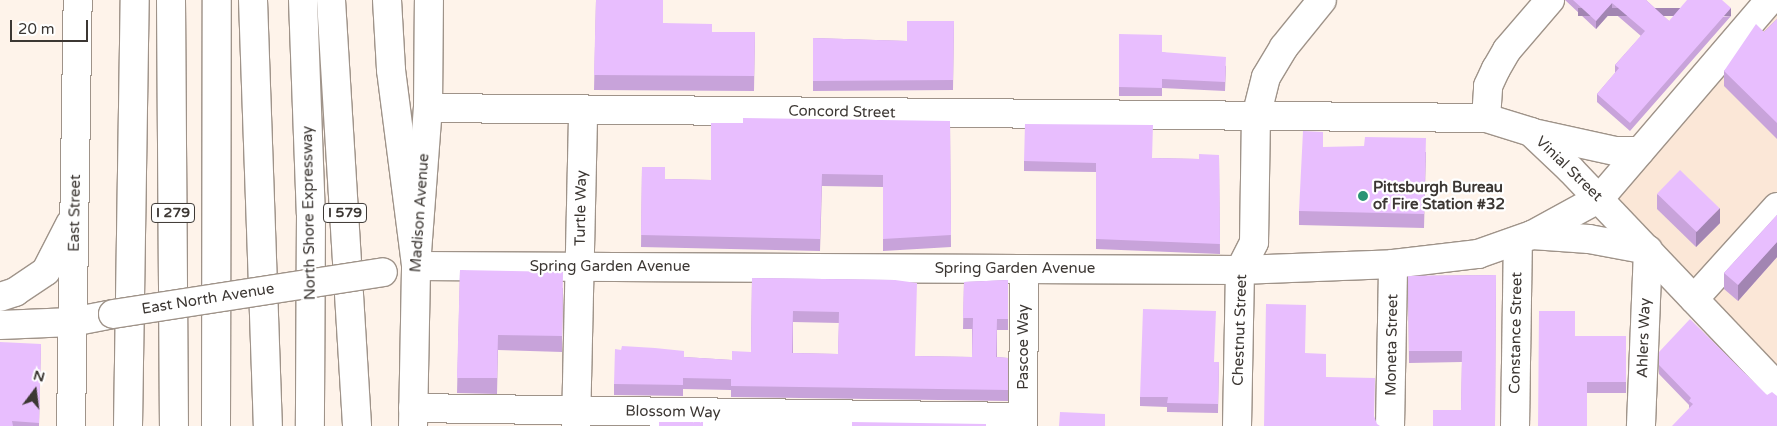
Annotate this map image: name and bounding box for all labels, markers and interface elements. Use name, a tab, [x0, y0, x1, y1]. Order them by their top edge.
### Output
scale bar	[12, 10, 90, 42]
text: 20 m	[18, 20, 55, 38]
street label: Concord Street	[788, 102, 896, 122]
street label: North Shore Expressway	[298, 126, 320, 300]
street label: Vinial Street	[1532, 133, 1606, 205]
street label: Madison Avenue	[407, 153, 433, 273]
street label: Turtle Way	[571, 170, 591, 246]
street label: East Street	[65, 174, 85, 252]
place label: Pittsburgh Bureau of Fire Station #32	[1373, 178, 1505, 213]
marker: Pittsburgh Bureau of Fire Station #32	[1357, 190, 1369, 202]
road number: I 279	[150, 202, 196, 224]
road number: I 579	[322, 202, 368, 224]
street label: Spring Garden Avenue	[530, 258, 690, 276]
street label: Spring Garden Avenue	[935, 260, 1095, 278]
street label: Constance Street	[1506, 272, 1526, 394]
street label: Chestnut Street	[1229, 274, 1251, 386]
street label: East North Avenue	[141, 280, 275, 318]
street label: Moneta Street	[1382, 294, 1402, 396]
street label: Ahlers Way	[1634, 298, 1654, 378]
street label: Pascoe Way	[1015, 304, 1033, 390]
north arrow	[10, 366, 60, 416]
text: N	[31, 366, 47, 386]
street label: Blossom Way	[625, 402, 721, 422]

